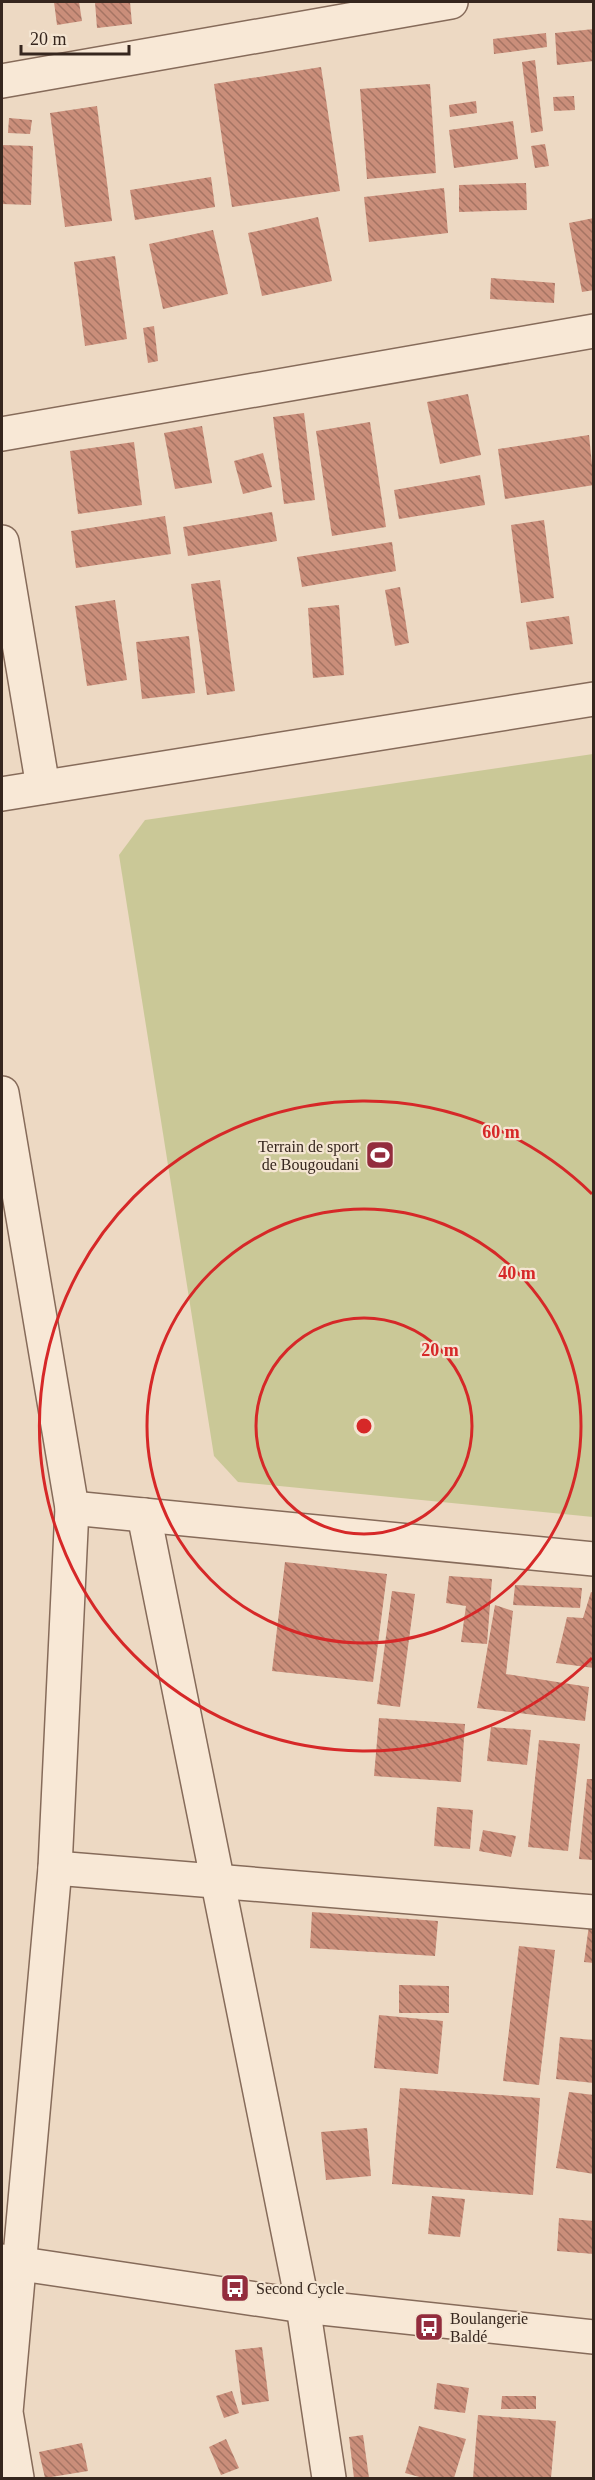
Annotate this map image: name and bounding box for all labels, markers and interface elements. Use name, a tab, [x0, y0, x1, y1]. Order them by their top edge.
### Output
scale bar	[21, 18, 129, 56]
text: 20 m	[30, 29, 67, 49]
text: 60 m	[482, 1122, 520, 1142]
place label: Terrain de sport de Bougoudani	[258, 1138, 360, 1174]
sports icon: Terrain de sport de Bougoudani	[364, 1139, 396, 1171]
text: 40 m	[498, 1263, 536, 1283]
text: 20 m	[421, 1340, 459, 1360]
centre of rings	[354, 1416, 374, 1436]
bus stop icon: Second Cycle	[219, 2272, 251, 2304]
place label: Second Cycle	[256, 2280, 344, 2298]
place label: Boulangerie Baldé	[450, 2310, 528, 2345]
bus stop icon: Boulangerie Baldé	[413, 2311, 445, 2343]

